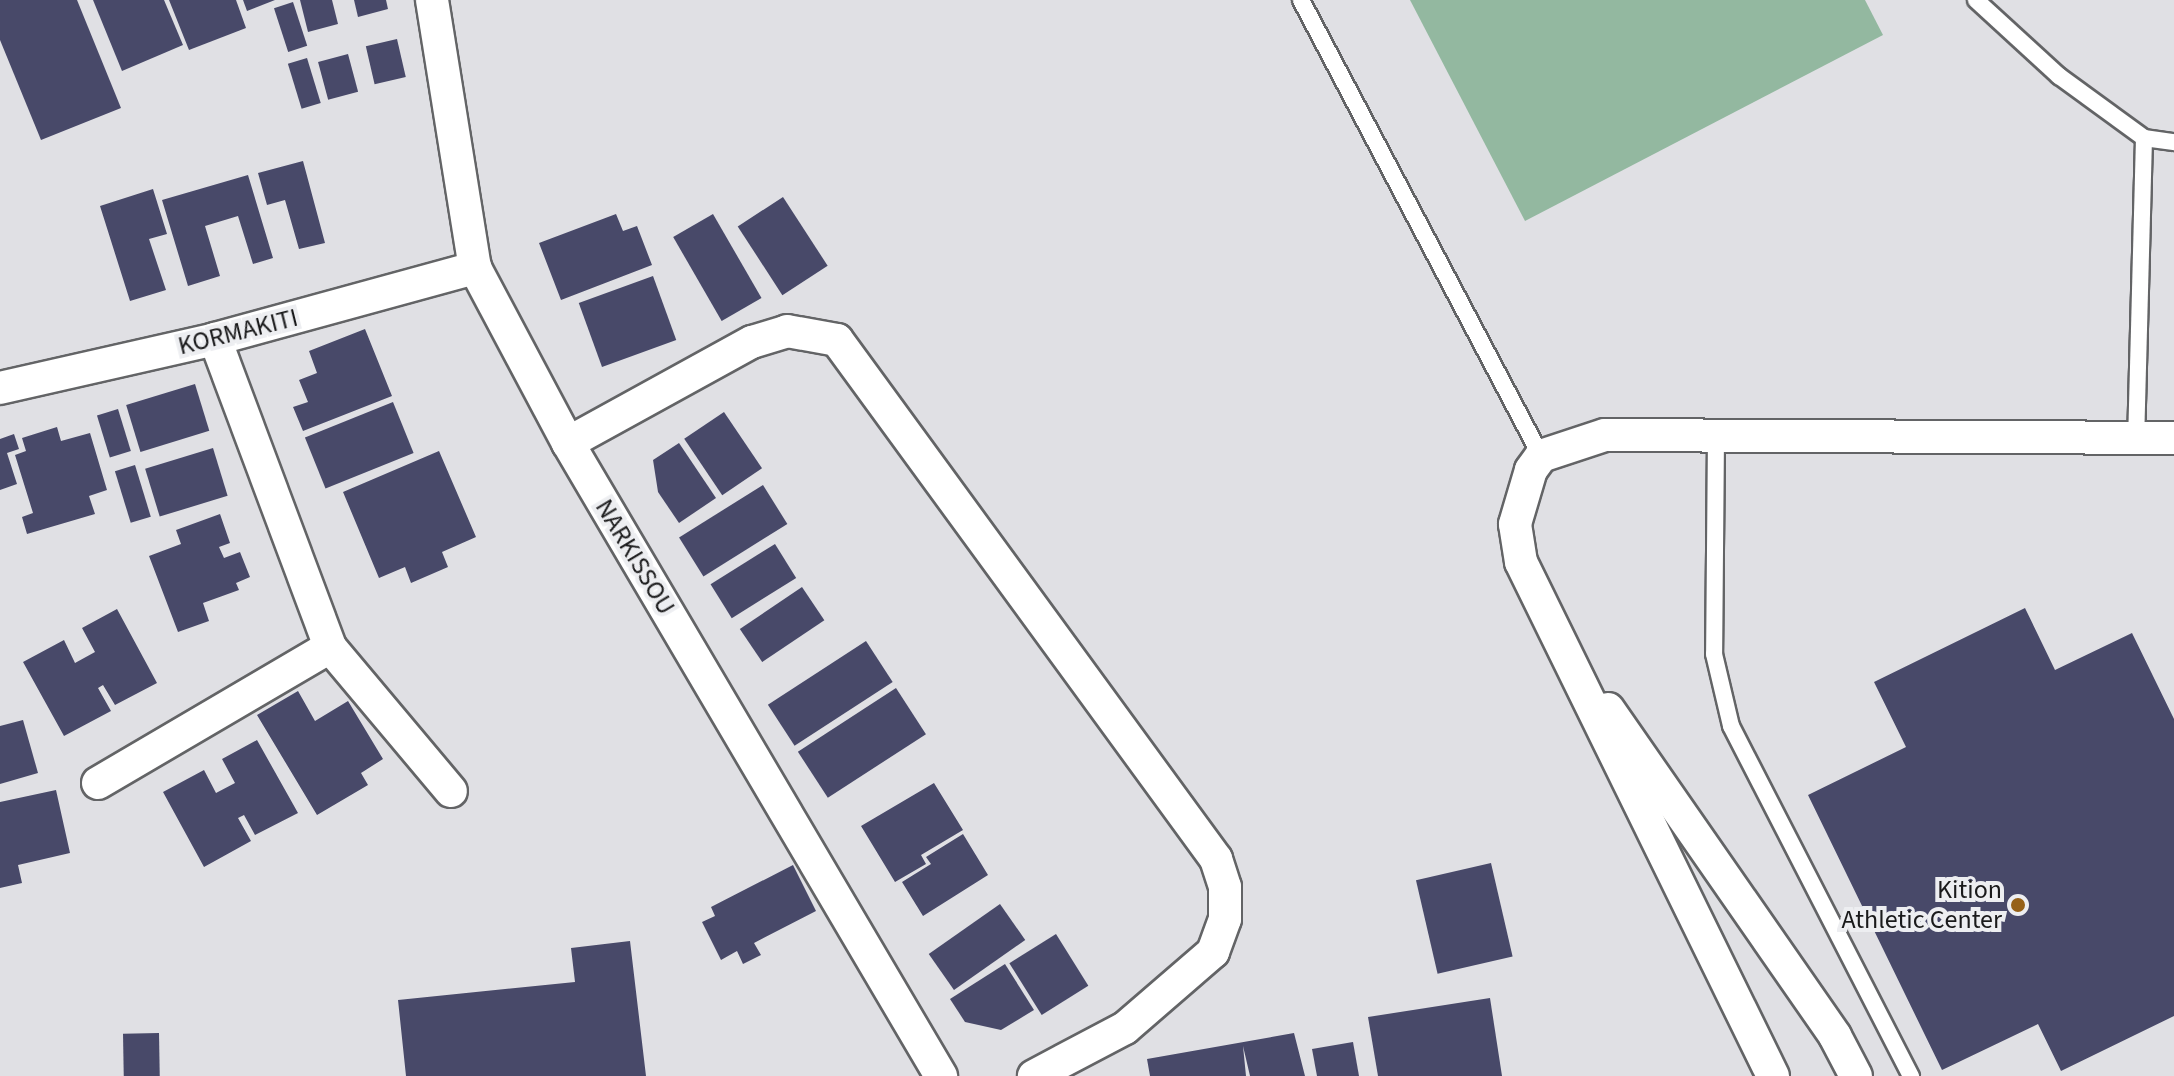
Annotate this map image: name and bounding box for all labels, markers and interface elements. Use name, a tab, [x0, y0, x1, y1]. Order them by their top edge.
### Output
street label: KORMAKITI	[175, 302, 301, 362]
street label: NARKISSOU	[588, 494, 682, 620]
place label: Kition Athletic Center	[1841, 874, 2002, 936]
marker: Kition Athletic Center	[2009, 896, 2027, 914]

